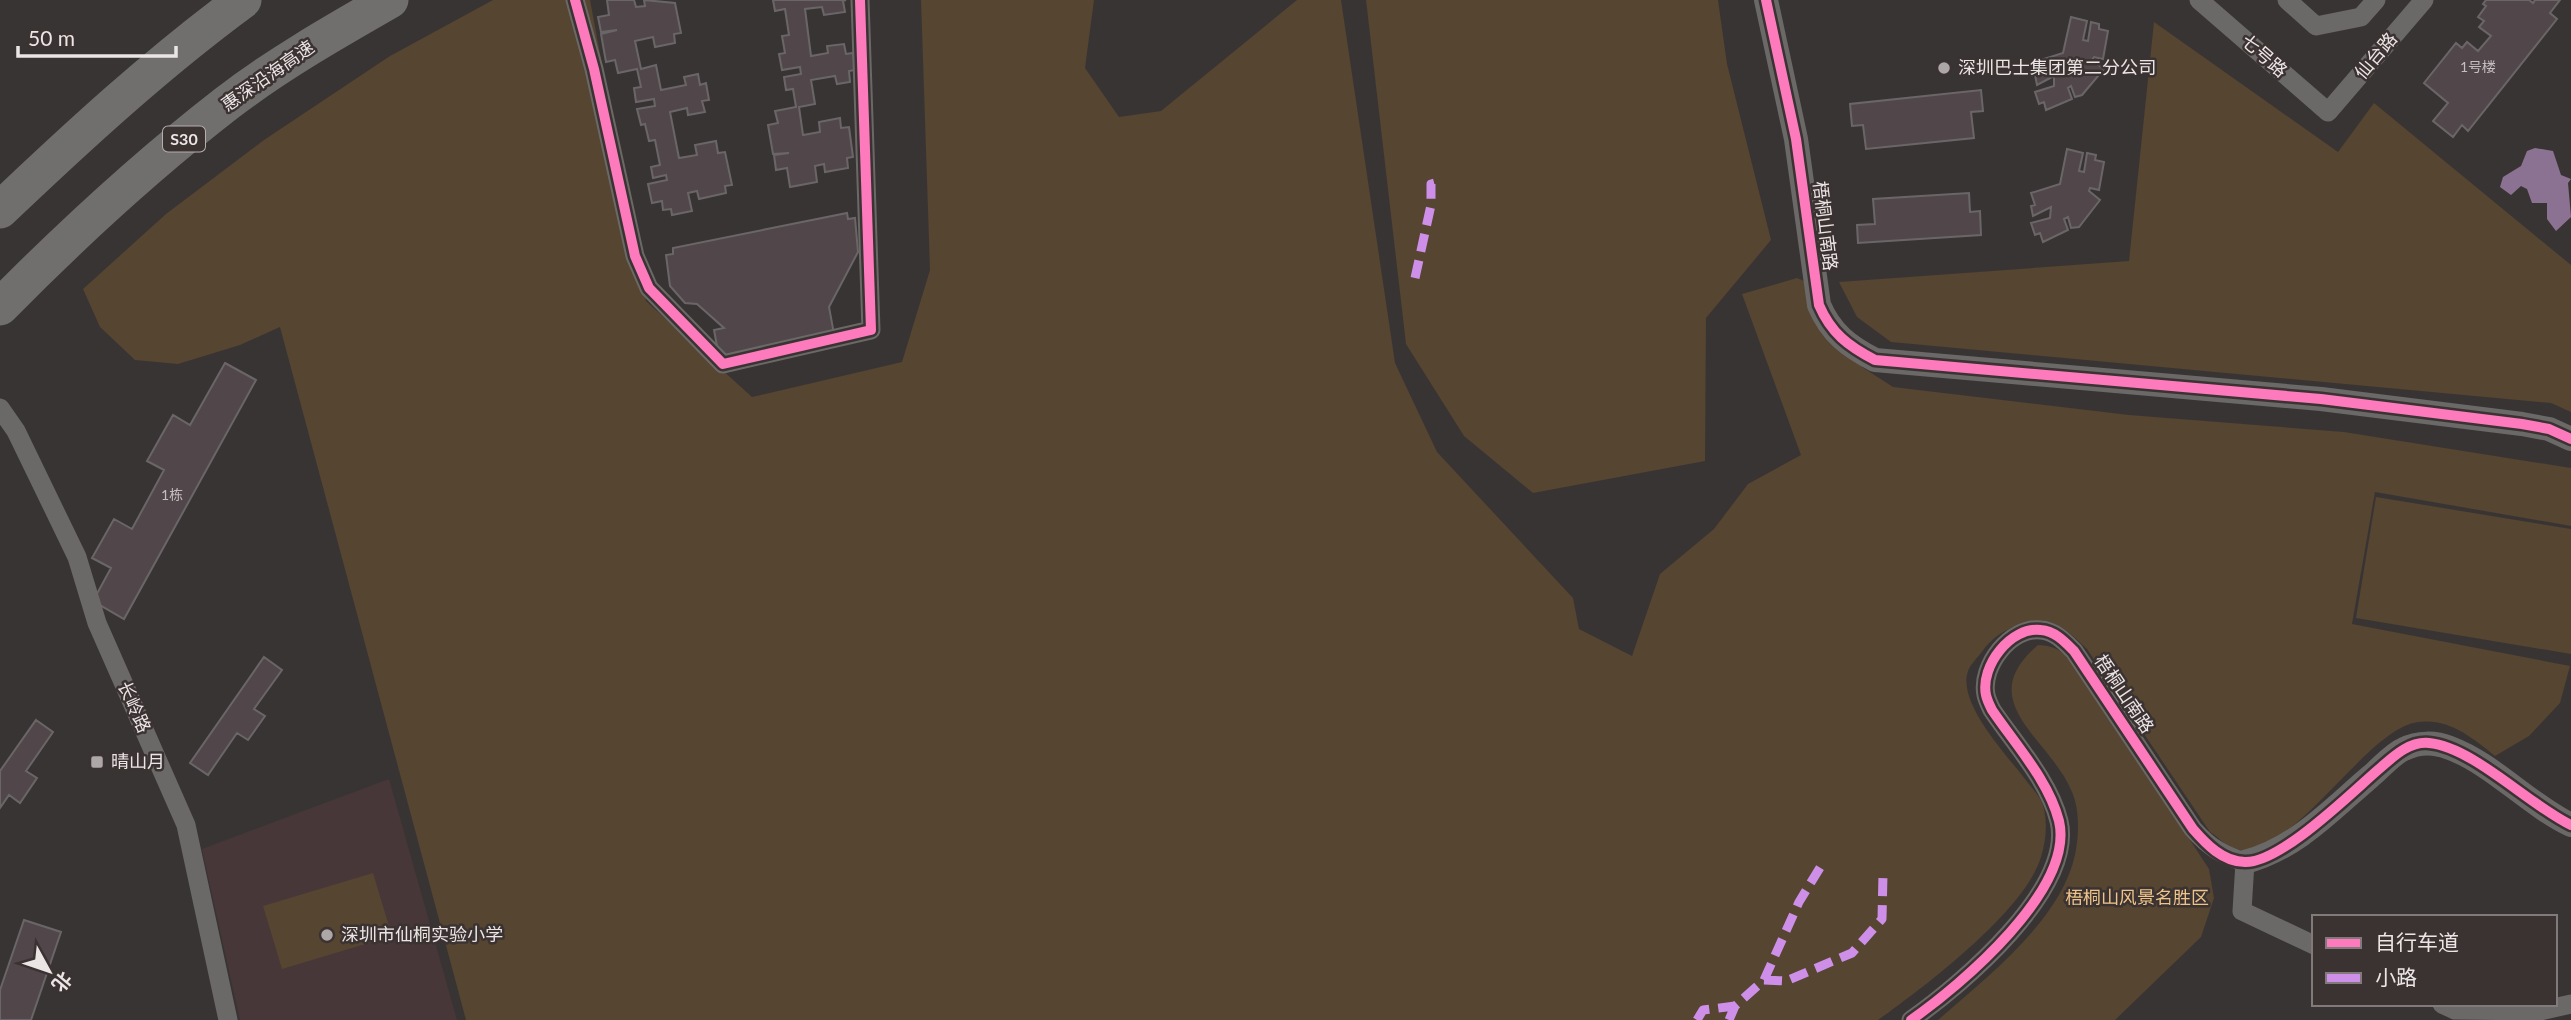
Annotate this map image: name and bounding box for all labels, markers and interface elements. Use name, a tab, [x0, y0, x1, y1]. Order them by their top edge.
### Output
scale bar	[18, 14, 175, 58]
text: 50 m	[28, 25, 75, 50]
street label: 仙台路	[2349, 28, 2401, 83]
street label: 七号路	[2237, 29, 2292, 81]
street label: 惠深沿海高速	[217, 35, 318, 115]
place label: 深圳巴士集团第二分公司	[1958, 56, 2156, 78]
house number: 1号楼	[2460, 58, 2496, 75]
marker: 深圳巴士集团第二分公司	[1936, 60, 1952, 76]
road number: S30	[163, 127, 205, 152]
street label: 梧桐山南路	[1810, 180, 1842, 272]
house number: 1栋	[161, 486, 183, 503]
street label: 梧桐山南路	[2091, 650, 2159, 737]
street label: 长岭路	[114, 677, 156, 736]
place label: 晴山月	[111, 750, 165, 772]
marker: 晴山月	[89, 754, 105, 770]
park label: 梧桐山风景名胜区	[2065, 886, 2209, 908]
legend	[2312, 915, 2557, 1006]
place label: 深圳市仙桐实验小学	[341, 923, 503, 945]
marker: 深圳市仙桐实验小学	[319, 927, 335, 943]
text: 自行车道	[2375, 929, 2459, 954]
north arrow	[14, 936, 84, 1006]
text: 小路	[2375, 964, 2417, 989]
text: 北	[47, 968, 77, 997]

